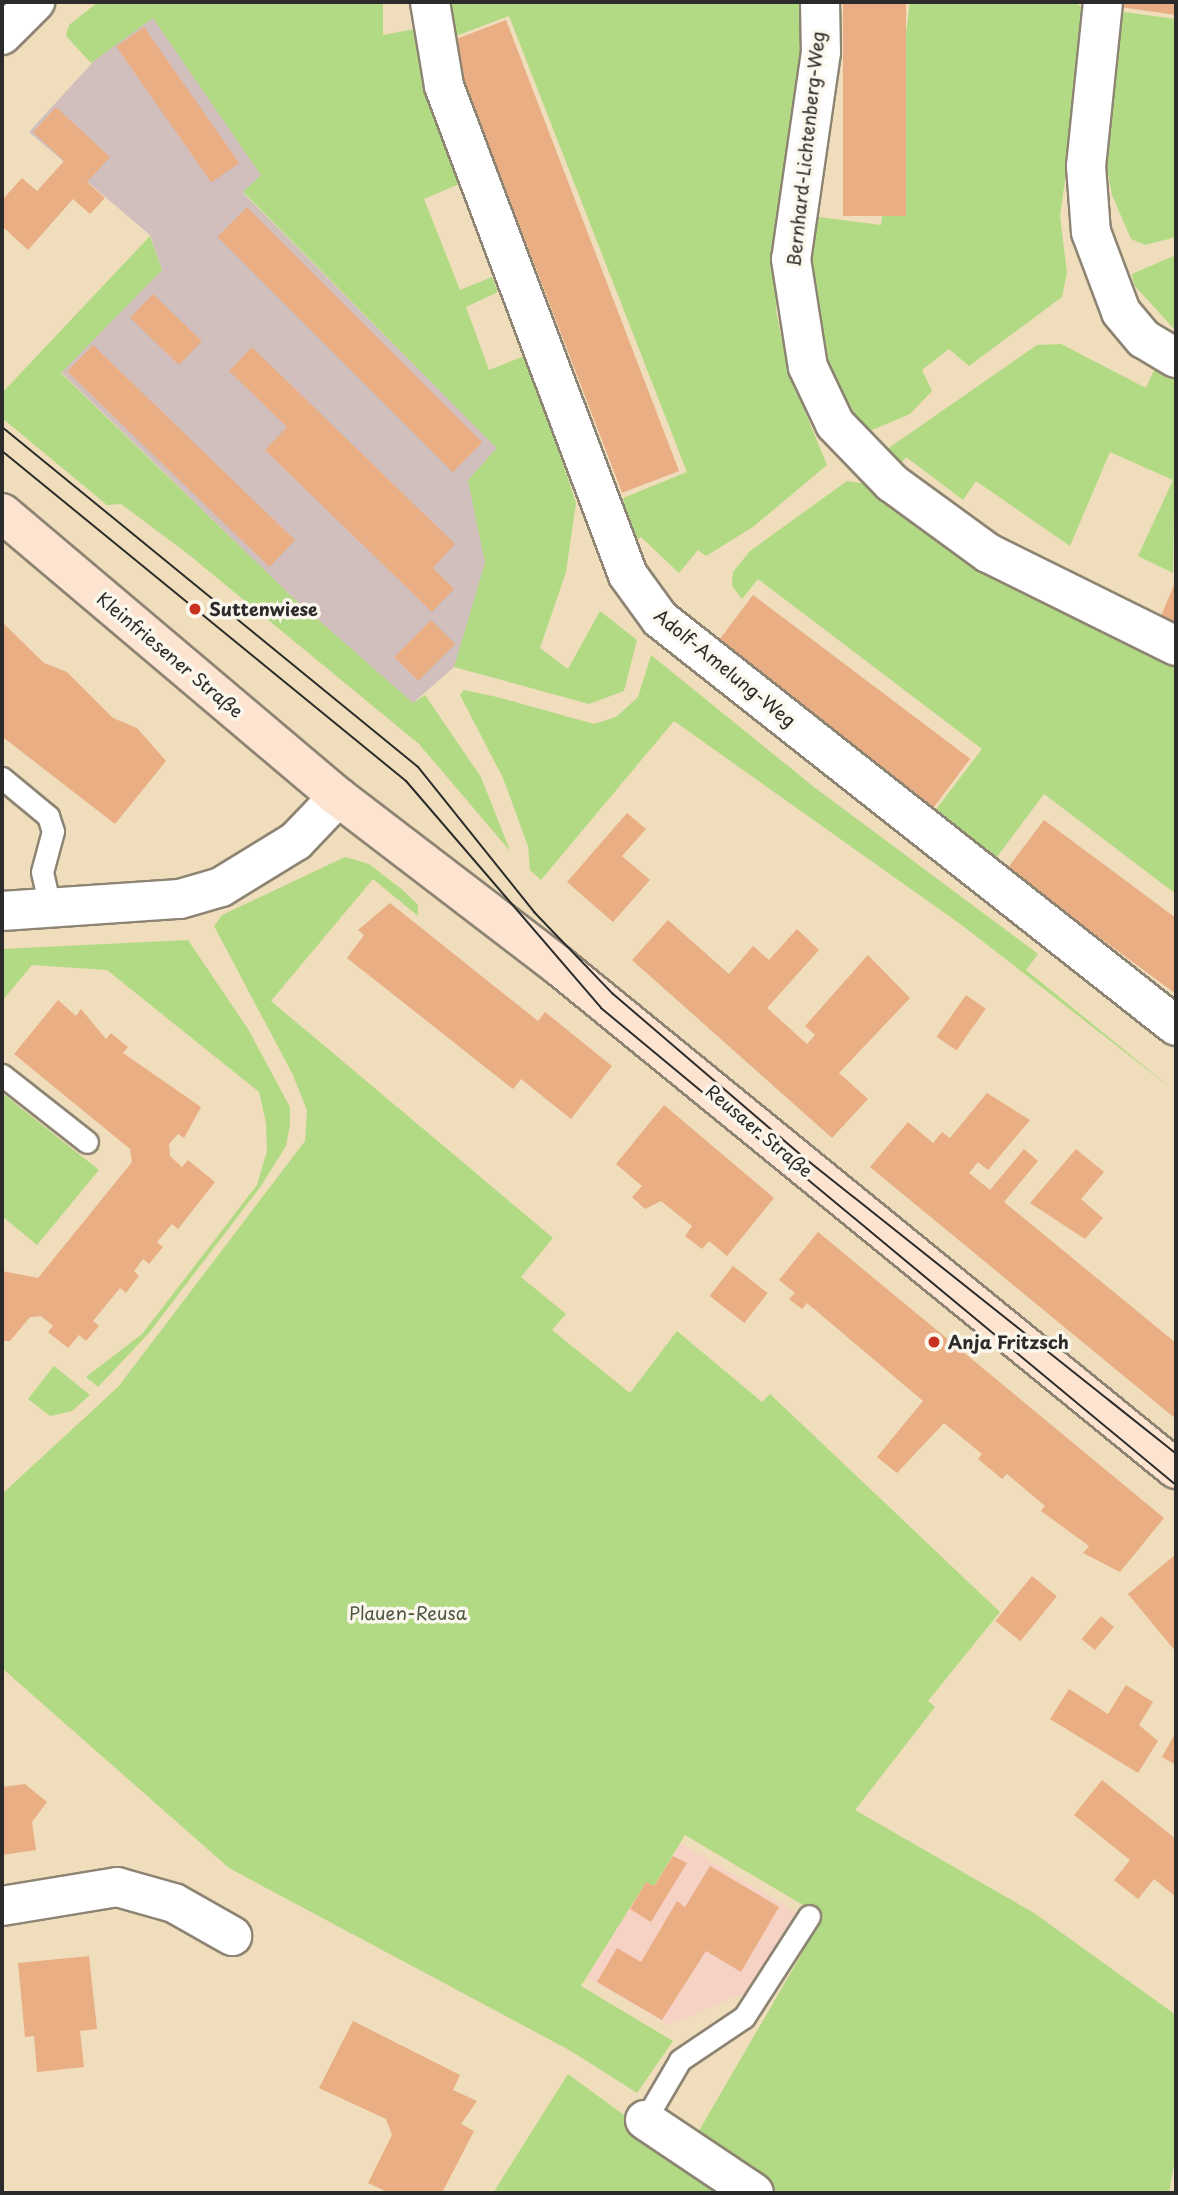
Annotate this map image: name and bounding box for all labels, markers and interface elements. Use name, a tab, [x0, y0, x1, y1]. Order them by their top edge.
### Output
street label: Bernhard-Lichtenberg-Weg	[783, 30, 829, 268]
street label: Kleinfriesener Straße	[92, 587, 248, 723]
place label: Suttenwiese	[209, 598, 318, 620]
marker: Suttenwiese	[187, 601, 203, 617]
street label: Adolf-Amelung-Weg	[650, 604, 800, 732]
street label: Reusaer Straße	[701, 1079, 817, 1183]
place label: Anja Fritzsch	[948, 1331, 1069, 1353]
marker: Anja Fritzsch	[926, 1334, 942, 1350]
park label: Plauen-Reusa	[349, 1602, 467, 1624]

